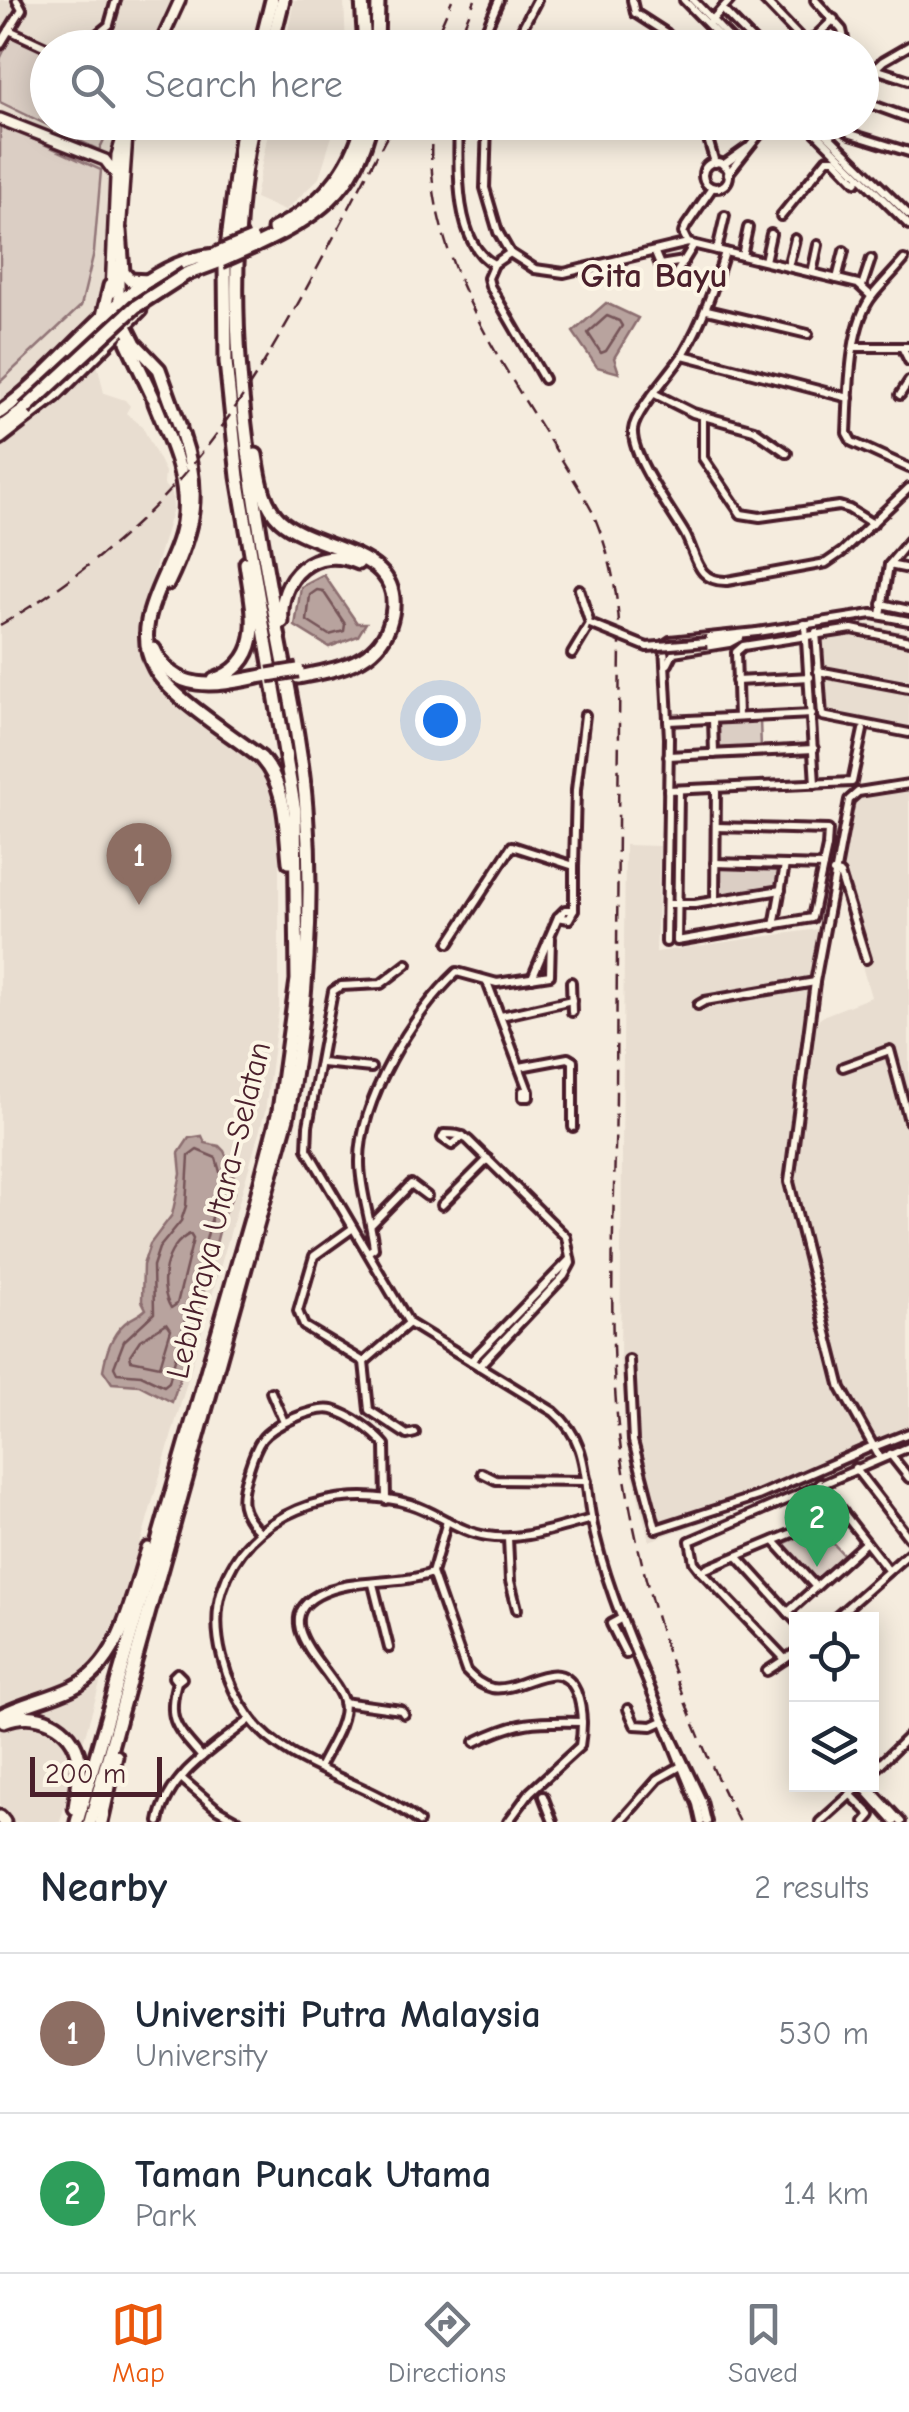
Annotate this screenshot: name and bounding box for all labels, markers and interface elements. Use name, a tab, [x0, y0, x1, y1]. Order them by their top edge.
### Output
search box	[30, 30, 879, 140]
icon: search	[65, 58, 120, 113]
text: Search here	[145, 63, 343, 107]
district label: Gita Bayu	[580, 255, 728, 296]
your location	[415, 695, 466, 746]
pin: 1	[106, 822, 172, 905]
street label: Lebuhraya Utara–Selatan	[159, 1038, 278, 1382]
pin: 2	[784, 1484, 850, 1567]
map controls	[789, 1612, 879, 1792]
button: locate	[789, 1612, 879, 1702]
button: layers	[789, 1702, 879, 1792]
scale bar	[30, 1752, 162, 1796]
text: 200 m	[45, 1758, 126, 1790]
text: Nearby	[40, 1863, 167, 1912]
text: 2 results	[754, 1869, 869, 1906]
text: Universiti Putra Malaysia	[135, 1993, 541, 2037]
text: 1	[66, 2015, 79, 2052]
text: 530 m	[779, 2015, 869, 2052]
text: University	[135, 2037, 268, 2074]
text: Taman Puncak Utama	[135, 2153, 491, 2197]
text: 2	[65, 2175, 80, 2212]
text: 1.4 km	[783, 2175, 869, 2212]
text: Park	[135, 2197, 196, 2234]
tab: Map	[111, 2297, 166, 2389]
tab: Directions	[388, 2297, 506, 2389]
tab: Saved	[728, 2297, 798, 2389]

